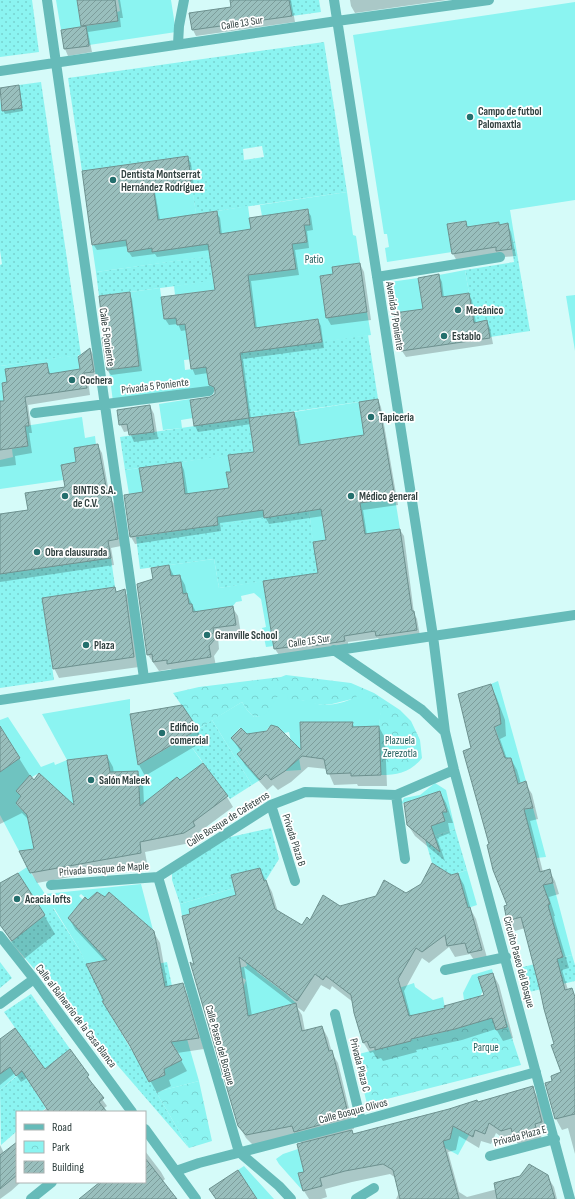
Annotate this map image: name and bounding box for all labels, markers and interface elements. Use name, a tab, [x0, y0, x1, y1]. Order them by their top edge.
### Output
street label: Calle 13 Sur	[220, 13, 264, 33]
place label: Campo de futbol Palomaxtla	[478, 105, 541, 131]
marker: Campo de futbol Palomaxtla	[465, 112, 475, 122]
place label: Dentista Montserrat Hernández Rodríguez	[121, 168, 204, 194]
marker: Dentista Montserrat Hernández Rodríguez	[108, 175, 118, 185]
park label: Patio	[305, 253, 324, 266]
street label: Avenida 7 Poniente	[383, 280, 407, 351]
place label: Mecánico	[466, 304, 503, 317]
marker: Mecánico	[453, 305, 463, 315]
street label: Calle 5 Poniente	[96, 307, 118, 367]
place label: Establo	[452, 330, 481, 343]
marker: Establo	[439, 331, 449, 341]
place label: Cochera	[80, 374, 113, 387]
marker: Cochera	[67, 375, 77, 385]
street label: Privada 5 Poniente	[121, 375, 189, 397]
place label: Tapiceria	[379, 411, 415, 424]
marker: Tapiceria	[366, 412, 376, 422]
place label: BINTIS S.A. de C.V.	[73, 484, 116, 510]
place label: Médico general	[359, 490, 418, 503]
marker: BINTIS S.A. de C.V.	[60, 491, 70, 501]
marker: Médico general	[346, 491, 356, 501]
place label: Obra clausurada	[45, 546, 108, 559]
marker: Obra clausurada	[32, 547, 42, 557]
place label: Granville School	[215, 629, 277, 642]
marker: Granville School	[202, 630, 212, 640]
street label: Calle 15 Sur	[287, 632, 331, 650]
place label: Plaza	[94, 639, 115, 652]
marker: Plaza	[81, 640, 91, 650]
place label: Edificio comercial	[170, 721, 208, 747]
marker: Edificio comercial	[157, 728, 167, 738]
park label: Plazuela Zerezotla	[383, 734, 417, 760]
place label: Salón Maleek	[99, 774, 150, 787]
marker: Salón Maleek	[86, 775, 96, 785]
street label: Calle Bosque de Cafeteros	[184, 788, 272, 850]
street label: Privada Plaza B	[279, 812, 309, 868]
street label: Privada Bosque de Maple	[59, 859, 149, 879]
place label: Acacia lofts	[24, 893, 71, 906]
marker: Acacia lofts	[12, 894, 22, 904]
street label: Circuito Paseo del Bosque	[501, 915, 537, 1009]
street label: Calle al Balneario de la Casa Blanca	[33, 962, 119, 1070]
street label: Calle Paseo del Bosque	[202, 1003, 238, 1087]
street label: Privada Plaza C	[347, 1037, 373, 1093]
park label: Parque	[473, 1041, 499, 1054]
street label: Calle Bosque Olivos	[317, 1096, 389, 1126]
legend	[16, 1111, 146, 1183]
text: Road	[52, 1120, 72, 1135]
street label: Privada Plaza E	[492, 1123, 548, 1149]
text: Park	[52, 1140, 70, 1155]
text: Building	[52, 1160, 84, 1175]

